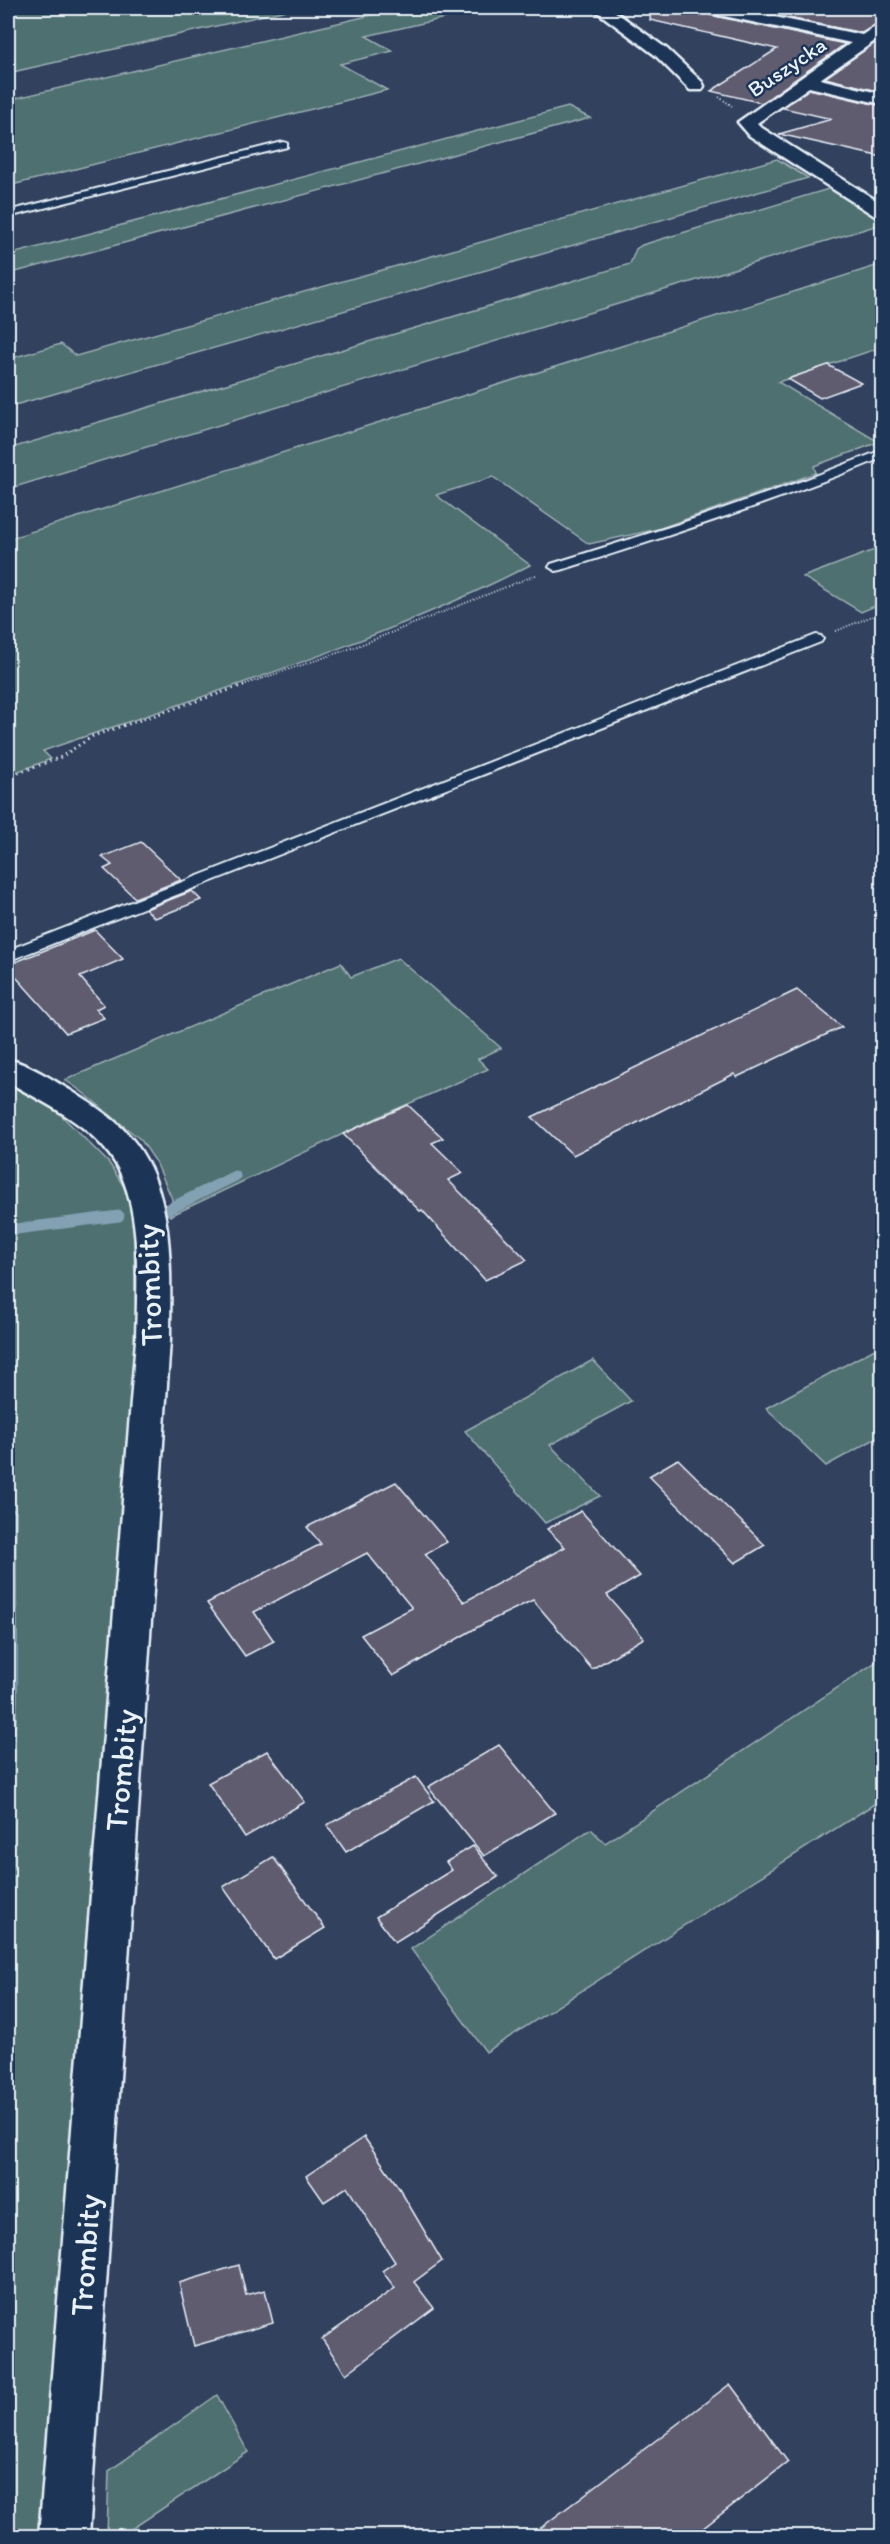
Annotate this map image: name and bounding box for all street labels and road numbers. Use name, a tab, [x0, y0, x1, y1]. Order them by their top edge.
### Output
street label: Buszycka	[743, 31, 832, 103]
street label: Trombity	[128, 1223, 170, 1347]
street label: Trombity	[97, 1707, 145, 1833]
street label: Trombity	[62, 2193, 108, 2317]

